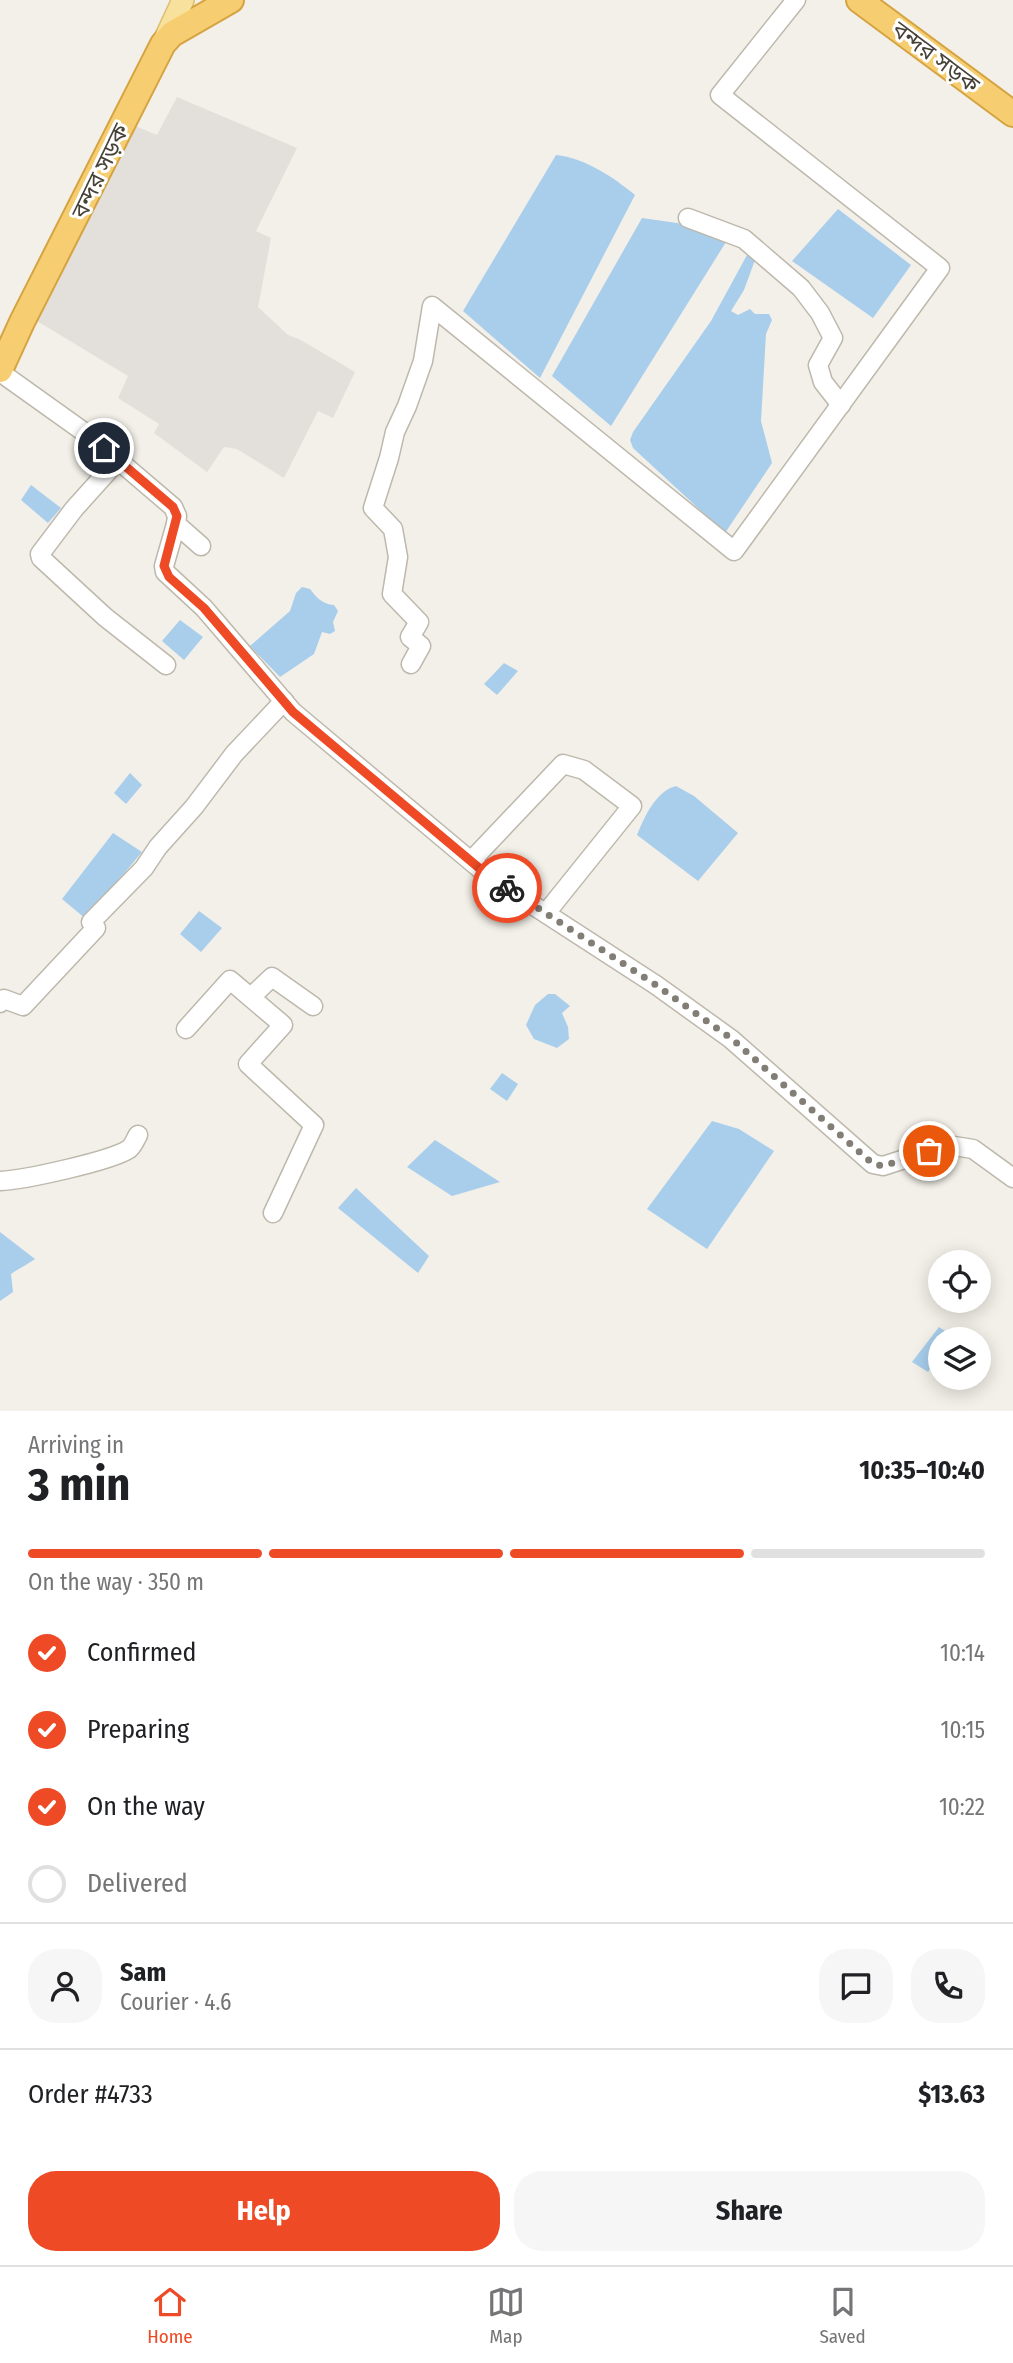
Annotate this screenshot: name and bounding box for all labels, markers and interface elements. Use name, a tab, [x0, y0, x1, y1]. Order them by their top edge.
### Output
street label: বন্দর সড়ক	[886, 15, 985, 99]
street label: বন্দর সড়ক	[65, 119, 135, 224]
pin	[74, 418, 134, 478]
icon: home	[85, 429, 123, 467]
courier	[472, 853, 542, 923]
icon: bike	[488, 869, 526, 907]
pin	[899, 1121, 959, 1181]
icon: bag	[910, 1132, 948, 1170]
map controls	[928, 1250, 991, 1390]
button: locate	[928, 1250, 991, 1313]
button: layers	[928, 1327, 991, 1390]
text: Arriving in	[28, 1431, 124, 1459]
text: 10:35–10:40	[859, 1455, 985, 1486]
text: 3 min	[28, 1457, 130, 1512]
text: On the way · 350 m	[28, 1568, 204, 1596]
icon: check	[28, 1634, 66, 1672]
text: Confirmed	[87, 1637, 197, 1668]
text: 10:14	[940, 1639, 985, 1667]
icon: check	[28, 1711, 66, 1749]
text: Preparing	[87, 1714, 189, 1745]
text: 10:15	[941, 1716, 985, 1744]
icon: check	[28, 1788, 66, 1826]
text: On the way	[87, 1791, 205, 1822]
text: 10:22	[939, 1793, 985, 1821]
text: Delivered	[87, 1868, 188, 1899]
button: person	[28, 1949, 102, 2023]
button: chat	[819, 1949, 893, 2023]
button: phone	[911, 1949, 985, 2023]
text: Sam	[120, 1957, 166, 1988]
text: Courier · 4.6	[120, 1988, 231, 2016]
text: Order #4733	[28, 2079, 153, 2110]
text: $13.63	[918, 2079, 985, 2110]
button: Help	[28, 2171, 500, 2251]
button: Share	[514, 2171, 985, 2251]
tab: Home	[147, 2283, 193, 2348]
tab: Map	[487, 2283, 525, 2348]
tab: Saved	[819, 2283, 866, 2348]

